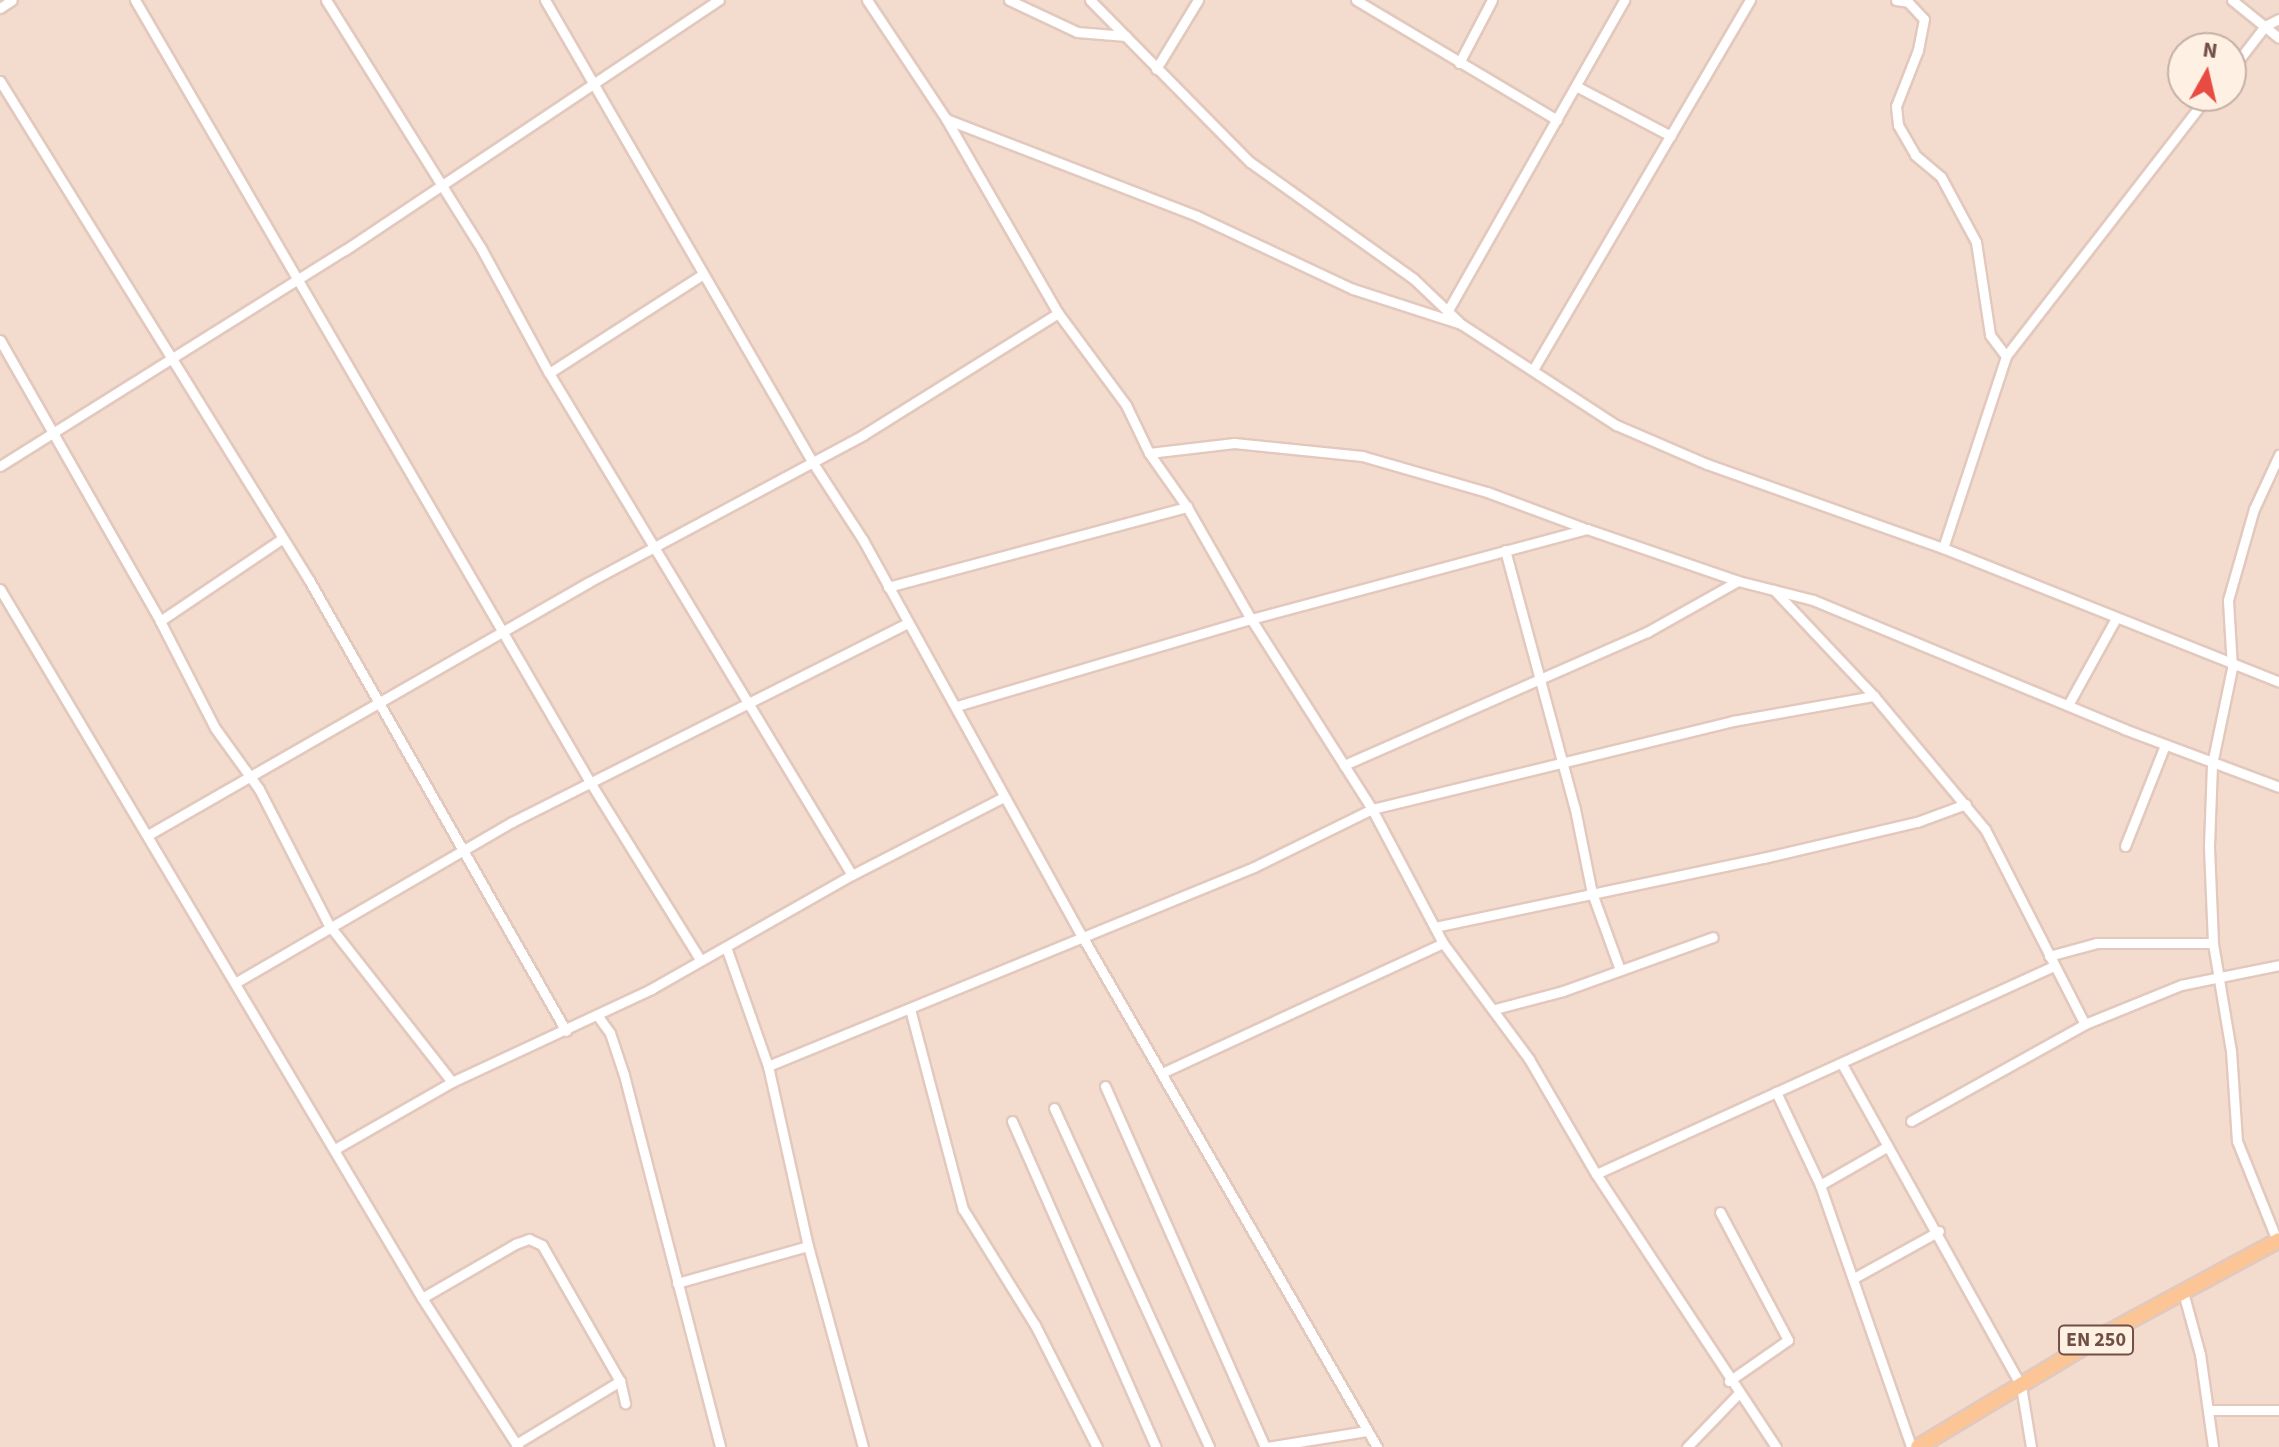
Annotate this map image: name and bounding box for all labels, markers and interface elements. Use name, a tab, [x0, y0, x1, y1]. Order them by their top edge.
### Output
north arrow	[2167, 32, 2247, 112]
text: N	[2201, 33, 2220, 67]
road number: EN 250	[2058, 1324, 2134, 1356]

